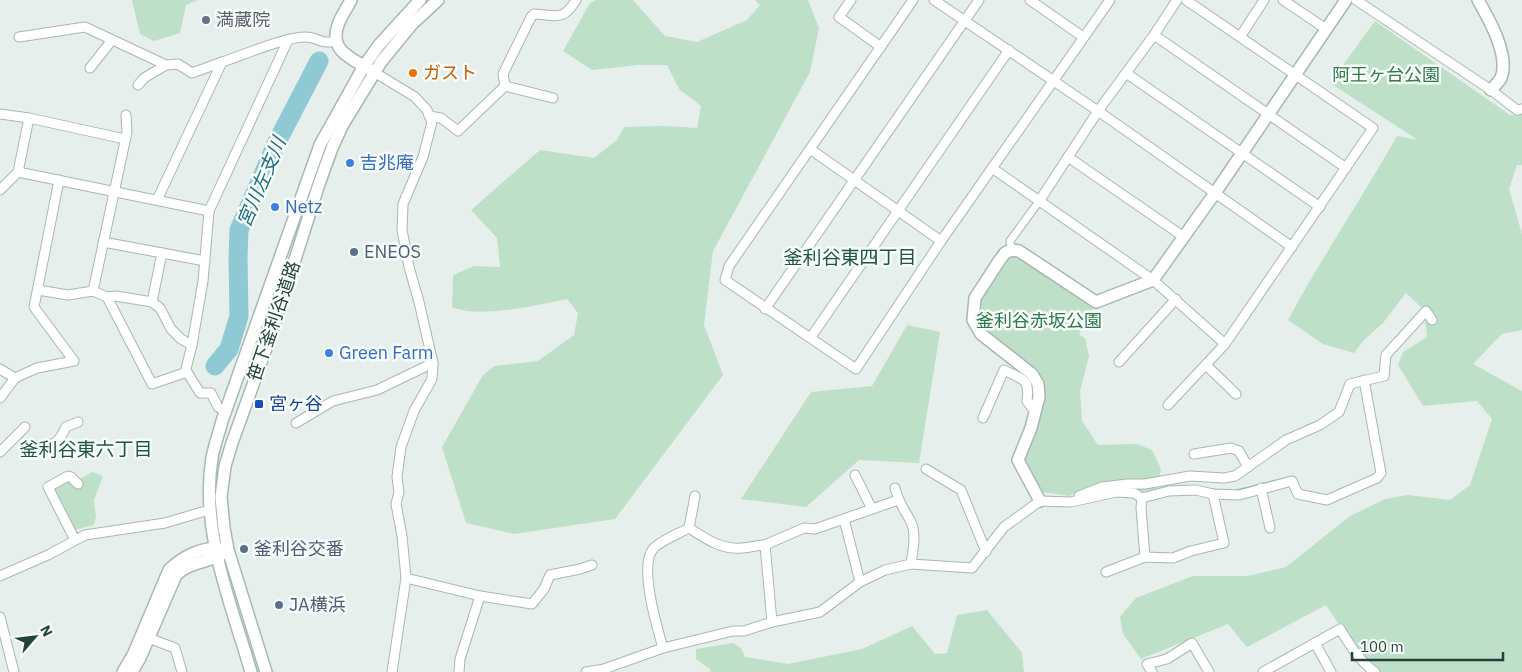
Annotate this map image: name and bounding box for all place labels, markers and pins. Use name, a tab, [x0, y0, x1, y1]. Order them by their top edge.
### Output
place label: 満蔵院	[216, 8, 270, 31]
marker: 満蔵院	[200, 14, 212, 26]
place label: ガスト	[423, 61, 477, 84]
marker: ガスト	[407, 67, 419, 79]
place label: 吉兆庵	[360, 151, 414, 174]
marker: 吉兆庵	[344, 157, 356, 169]
place label: Netz	[285, 195, 322, 218]
marker: Netz	[269, 201, 281, 213]
place label: ENEOS	[364, 240, 421, 263]
marker: ENEOS	[348, 246, 360, 258]
place label: Green Farm	[339, 341, 434, 364]
marker: Green Farm	[323, 347, 335, 359]
place label: 宮ヶ谷	[269, 392, 323, 415]
marker: 宮ヶ谷	[253, 398, 265, 410]
place label: 釜利谷交番	[254, 537, 344, 560]
marker: 釜利谷交番	[238, 543, 250, 555]
place label: JA横浜	[289, 593, 346, 616]
marker: JA横浜	[273, 599, 285, 611]

